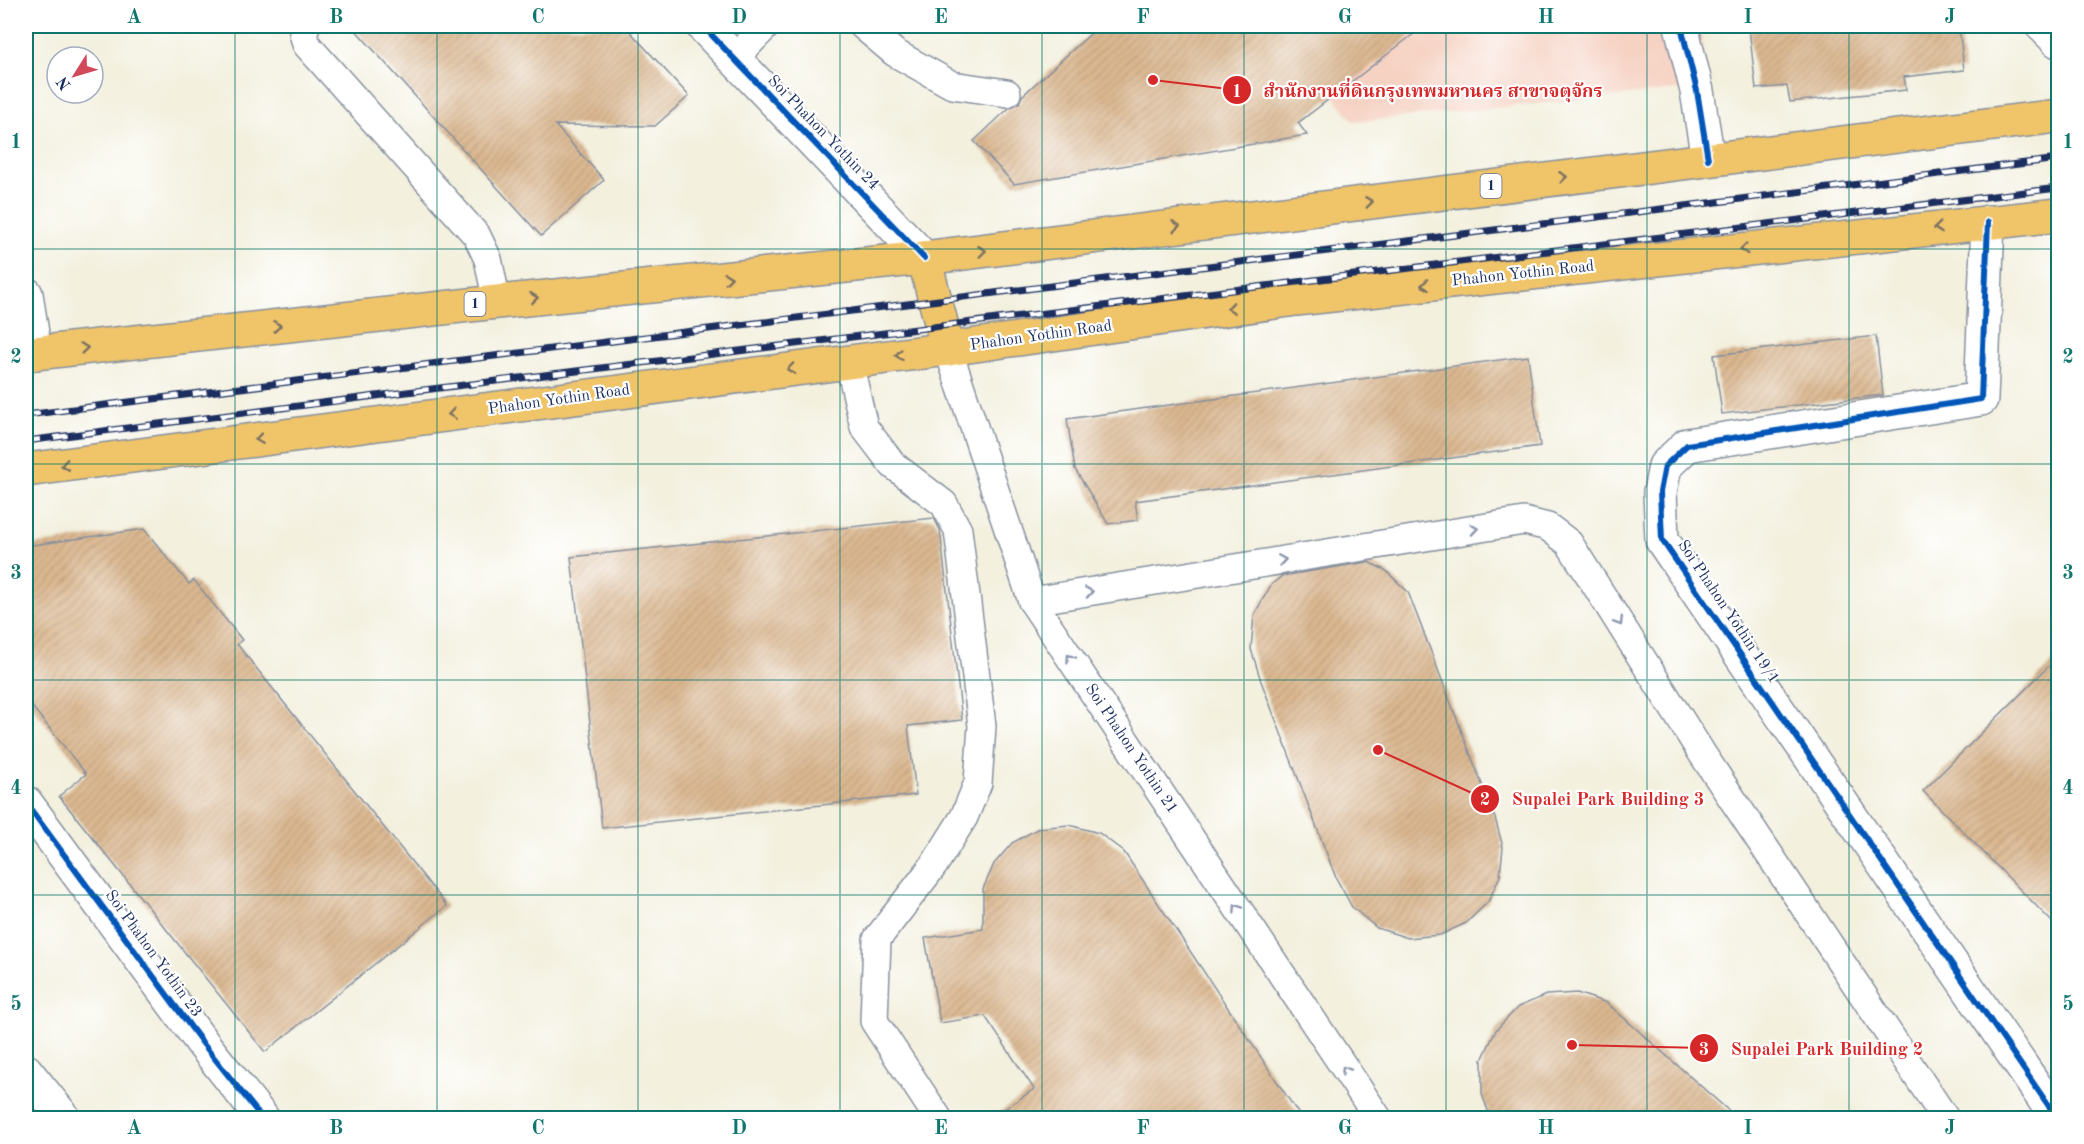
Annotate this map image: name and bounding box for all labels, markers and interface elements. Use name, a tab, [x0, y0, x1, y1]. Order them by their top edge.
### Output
text: A	[126, 8, 142, 28]
text: B	[329, 8, 343, 28]
text: C	[531, 8, 545, 28]
text: D	[731, 8, 747, 28]
text: E	[934, 8, 948, 28]
text: F	[1136, 8, 1150, 28]
text: G	[1338, 8, 1352, 28]
text: H	[1538, 8, 1554, 28]
text: I	[1744, 8, 1752, 28]
text: J	[1945, 8, 1956, 28]
north arrow	[45, 45, 105, 105]
callout: สำนักงานที่ดินกรุงเทพมหานคร สาขาจตุจักร	[1222, 72, 1615, 108]
text: N	[54, 73, 75, 93]
street label: Soi Phahon Yothin 24	[764, 73, 882, 193]
text: สำนักงานที่ดินกรุงเทพมหานคร สาขาจตุจักร	[1264, 77, 1602, 103]
text: 1	[1232, 83, 1242, 101]
text: 1	[10, 133, 22, 153]
text: 1	[2062, 133, 2074, 153]
one-way arrow	[1558, 172, 1567, 184]
road number: 1	[1480, 174, 1502, 198]
one-way arrow	[1365, 196, 1374, 208]
one-way arrow	[1171, 221, 1180, 233]
one-way arrow	[1933, 221, 1942, 234]
one-way arrow	[1739, 243, 1748, 255]
one-way arrow	[978, 245, 987, 257]
street label: Phahon Yothin Road	[1451, 259, 1595, 289]
one-way arrow	[723, 272, 732, 285]
one-way arrow	[1420, 278, 1429, 291]
road number: 1	[464, 292, 486, 316]
one-way arrow	[529, 292, 538, 305]
one-way arrow	[1227, 302, 1236, 314]
street label: Phahon Yothin Road	[969, 318, 1113, 354]
one-way arrow	[273, 320, 282, 333]
one-way arrow	[79, 342, 88, 354]
text: 2	[10, 348, 22, 368]
text: 2	[2062, 348, 2074, 368]
one-way arrow	[894, 349, 903, 361]
one-way arrow	[787, 363, 796, 375]
street label: Phahon Yothin Road	[487, 382, 631, 418]
one-way arrow	[448, 407, 457, 420]
one-way arrow	[254, 433, 263, 445]
one-way arrow	[61, 458, 70, 471]
one-way arrow	[1470, 524, 1479, 536]
street label: Soi Phahon Yothin 19/1	[1674, 537, 1782, 687]
one-way arrow	[1277, 555, 1286, 567]
text: 3	[10, 564, 22, 584]
text: 3	[2062, 564, 2074, 584]
one-way arrow	[1085, 586, 1094, 598]
one-way arrow	[1612, 615, 1623, 626]
one-way arrow	[1066, 654, 1077, 665]
street label: Soi Phahon Yothin 21	[1082, 681, 1180, 817]
text: 4	[10, 779, 22, 799]
text: 4	[2062, 779, 2074, 799]
callout: Supalei Park Building 3	[1470, 781, 1716, 817]
text: 2	[1480, 791, 1490, 809]
text: Supalei Park Building 3	[1512, 791, 1704, 809]
street label: Soi Phahon Yothin 23	[102, 888, 204, 1020]
one-way arrow	[1233, 903, 1244, 914]
text: 5	[10, 994, 22, 1015]
text: 5	[2062, 994, 2074, 1015]
callout: Supalei Park Building 2	[1689, 1030, 1936, 1066]
text: 3	[1699, 1041, 1709, 1059]
text: Supalei Park Building 2	[1731, 1041, 1923, 1059]
one-way arrow	[1341, 1066, 1352, 1077]
text: A	[126, 1119, 142, 1139]
text: B	[329, 1119, 343, 1139]
text: C	[531, 1119, 545, 1139]
text: D	[731, 1119, 747, 1139]
text: E	[934, 1119, 948, 1139]
text: F	[1136, 1119, 1150, 1139]
text: G	[1338, 1119, 1352, 1139]
text: H	[1538, 1119, 1554, 1139]
text: I	[1744, 1119, 1752, 1139]
text: J	[1945, 1119, 1956, 1139]

